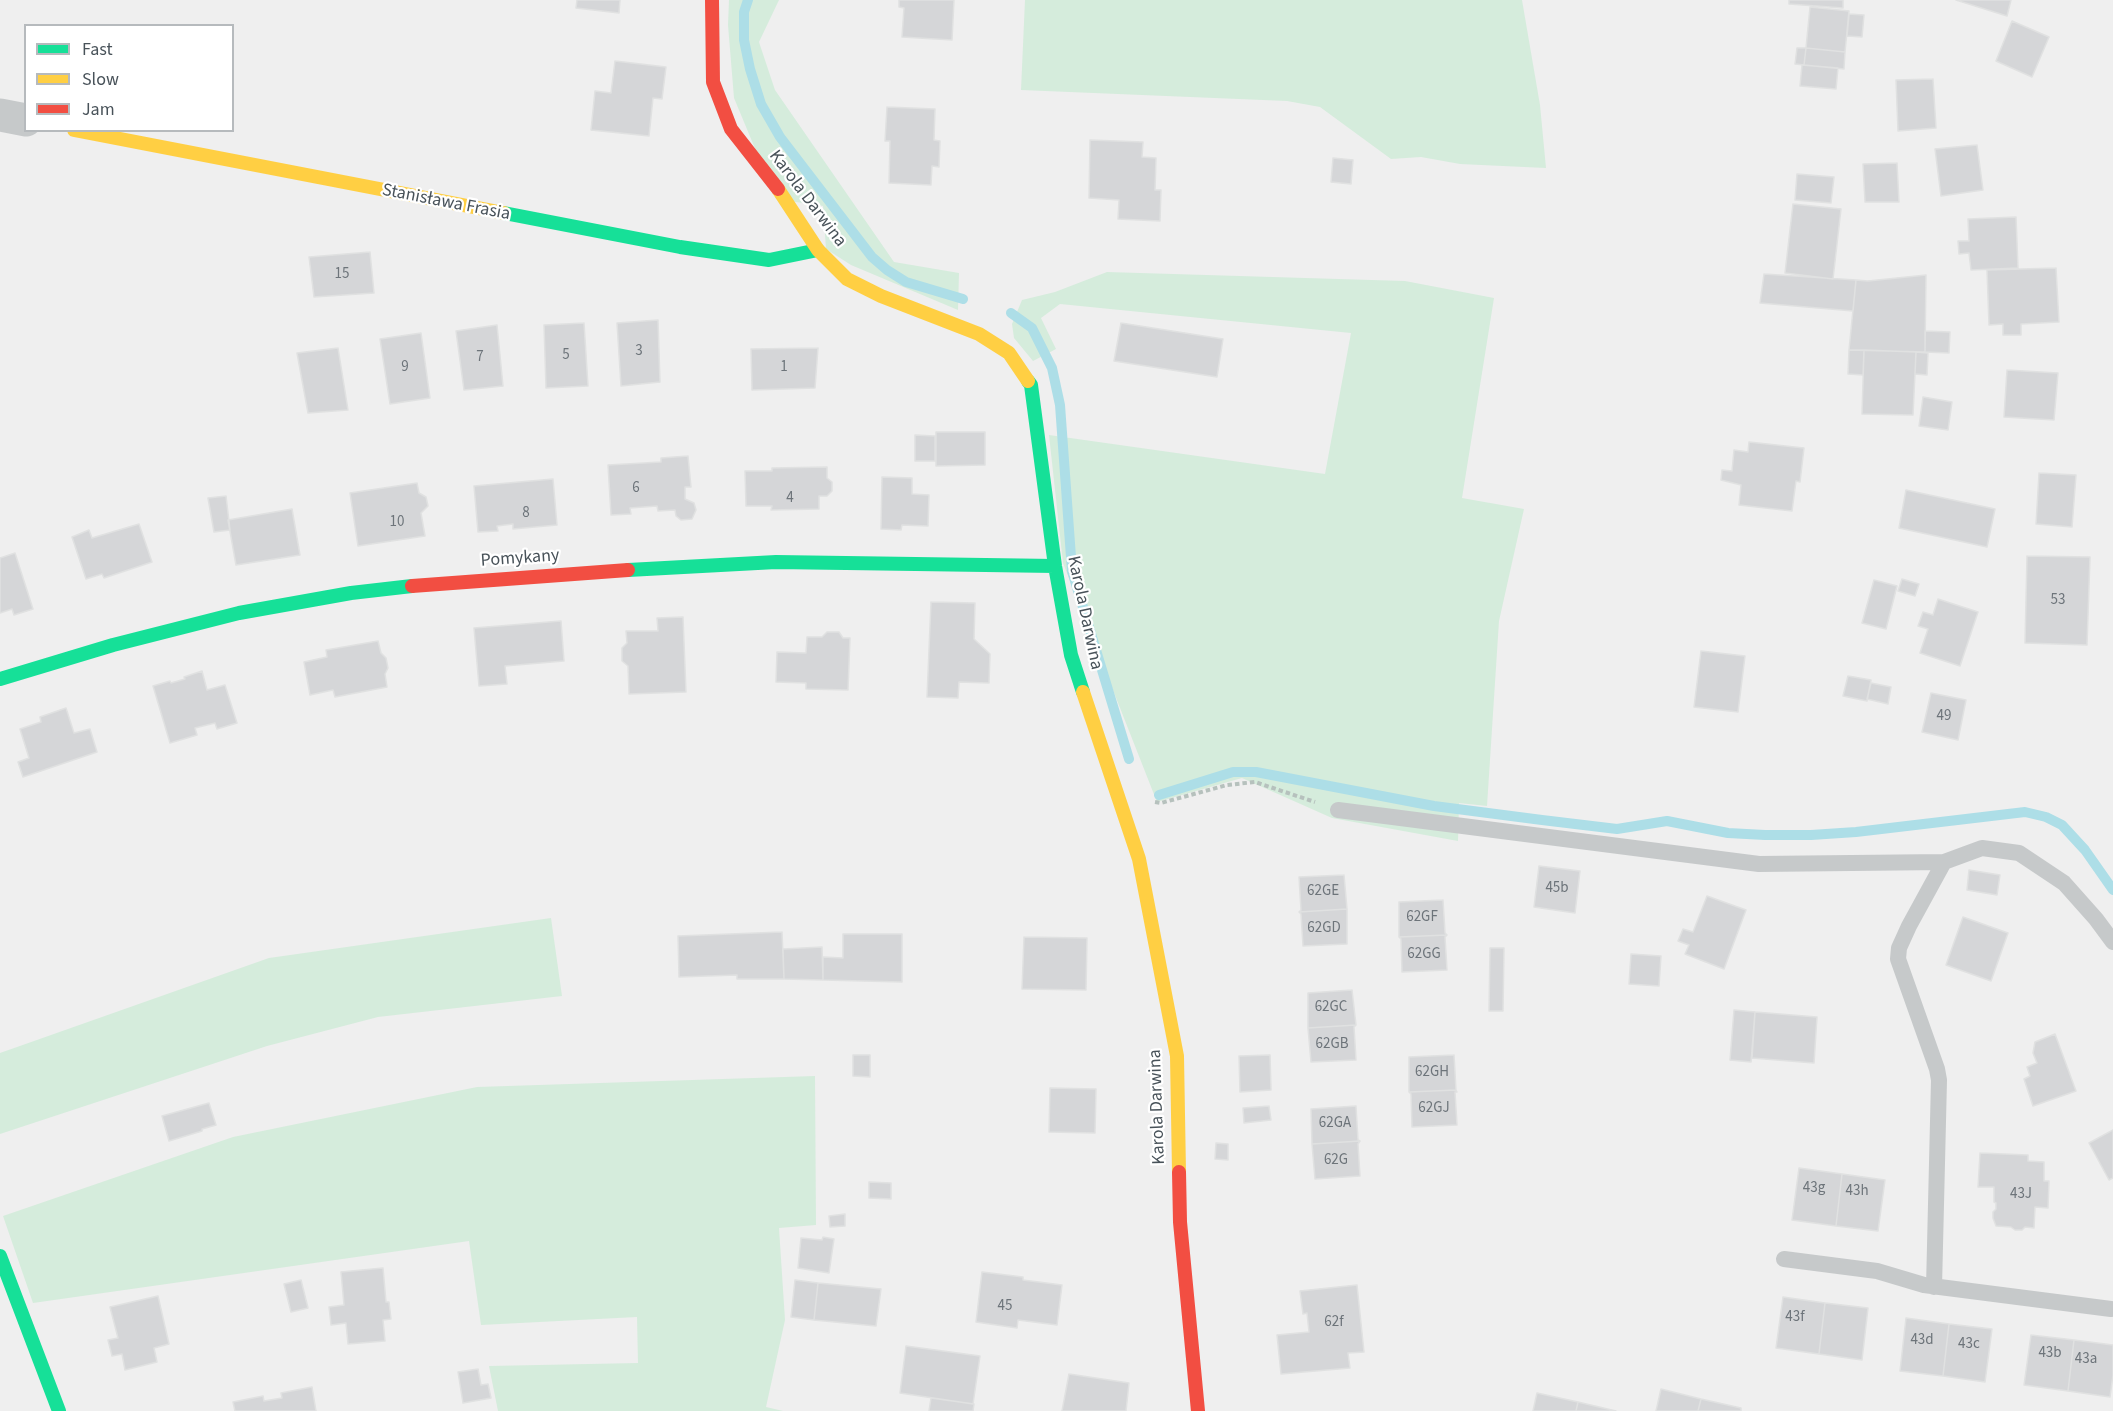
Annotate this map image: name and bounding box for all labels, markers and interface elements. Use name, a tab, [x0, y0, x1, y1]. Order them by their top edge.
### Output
legend	[24, 24, 234, 132]
text: Fast	[82, 37, 113, 62]
text: Slow	[82, 67, 119, 92]
text: Jam	[82, 97, 115, 122]
street label: Karola Darwina	[764, 146, 850, 252]
street label: Stanisława Frasia	[380, 180, 512, 226]
house number: 15	[335, 266, 349, 284]
house number: 3	[635, 343, 643, 361]
house number: 5	[562, 347, 570, 365]
house number: 7	[476, 349, 484, 367]
house number: 9	[401, 359, 409, 377]
house number: 1	[780, 359, 788, 377]
house number: 6	[632, 480, 640, 498]
house number: 4	[786, 490, 794, 508]
house number: 8	[522, 505, 530, 523]
house number: 10	[390, 514, 404, 532]
street label: Pomykany	[480, 545, 560, 573]
street label: Karola Darwina	[1061, 554, 1107, 672]
house number: 53	[2051, 592, 2065, 610]
house number: 49	[1937, 708, 1951, 726]
house number: 45b	[1545, 880, 1569, 898]
house number: 62GE	[1307, 883, 1339, 901]
house number: 62GF	[1406, 909, 1438, 927]
house number: 62GD	[1307, 920, 1341, 938]
house number: 62GG	[1407, 946, 1441, 964]
house number: 62GC	[1315, 999, 1347, 1017]
house number: 62GB	[1316, 1036, 1348, 1054]
street label: Karola Darwina	[1145, 1049, 1171, 1165]
house number: 62GH	[1415, 1064, 1449, 1082]
house number: 62GJ	[1418, 1100, 1450, 1118]
house number: 62GA	[1319, 1115, 1351, 1133]
house number: 62G	[1324, 1152, 1348, 1170]
house number: 43g	[1803, 1180, 1825, 1198]
house number: 43h	[1845, 1183, 1869, 1201]
house number: 43J	[2010, 1186, 2032, 1204]
house number: 45	[998, 1298, 1012, 1316]
house number: 43f	[1785, 1309, 1805, 1327]
house number: 62f	[1324, 1314, 1344, 1332]
house number: 43d	[1910, 1332, 1934, 1350]
house number: 43c	[1958, 1336, 1980, 1354]
house number: 43b	[2038, 1345, 2062, 1363]
house number: 43a	[2075, 1351, 2097, 1369]

